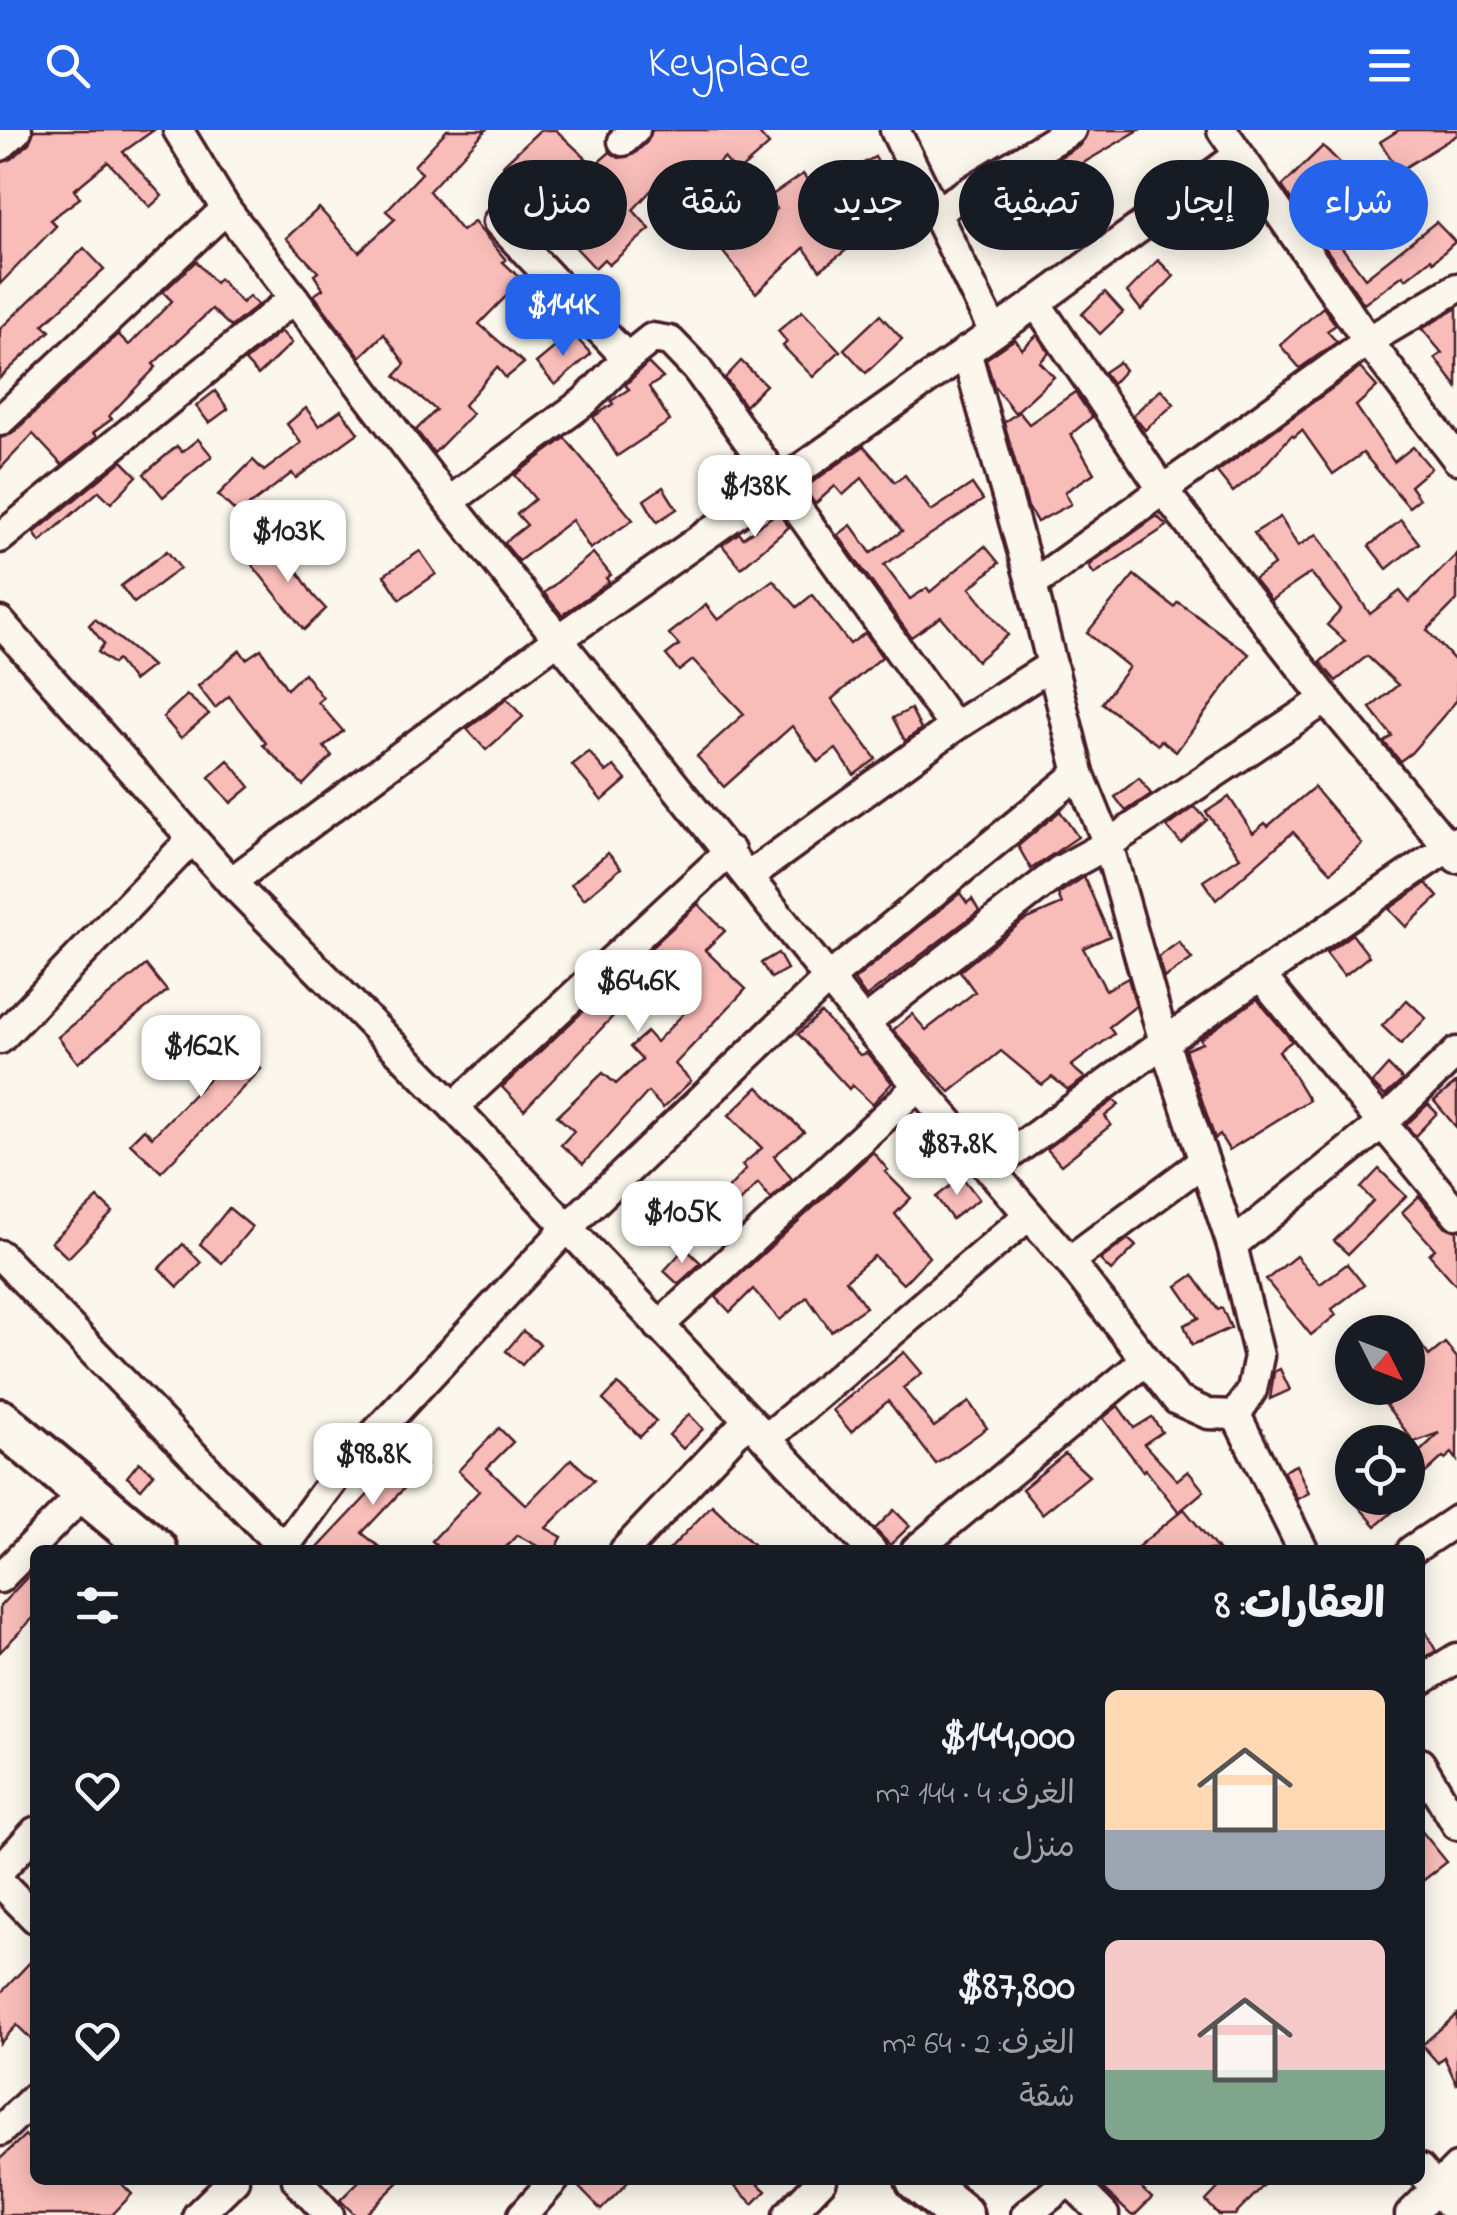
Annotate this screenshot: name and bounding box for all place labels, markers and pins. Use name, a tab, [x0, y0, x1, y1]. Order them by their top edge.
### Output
pin: $144K	[493, 274, 633, 359]
pin: $138K	[685, 455, 825, 540]
pin: $103K	[218, 500, 358, 585]
pin: $64.6K	[557, 950, 719, 1035]
pin: $162K	[131, 1015, 271, 1100]
pin: $87.8K	[876, 1113, 1038, 1198]
pin: $105K	[612, 1181, 752, 1266]
pin: $98.8K	[292, 1423, 454, 1508]

